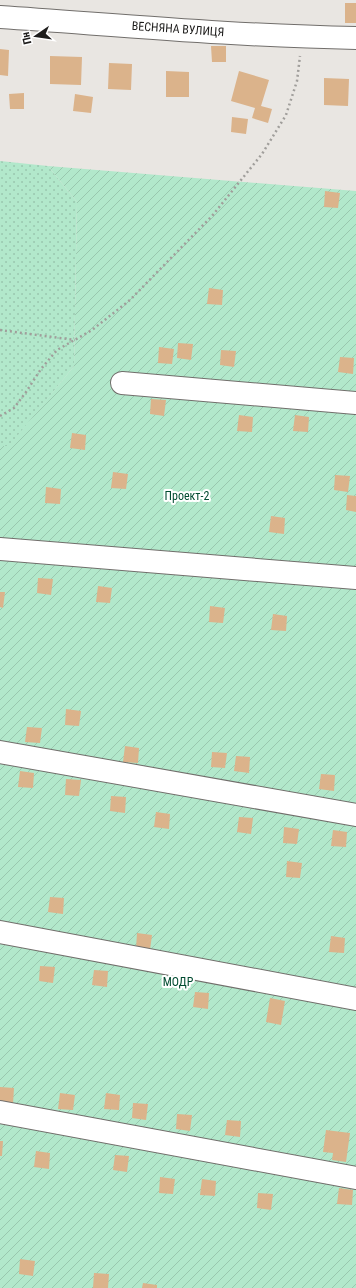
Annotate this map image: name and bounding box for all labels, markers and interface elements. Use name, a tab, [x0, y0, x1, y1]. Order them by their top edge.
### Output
north arrow	[16, 16, 56, 56]
street label: ВЕСНЯНА ВУЛИЦЯ	[131, 19, 225, 39]
text: Пн	[19, 31, 34, 46]
park label: Проект-2	[165, 489, 209, 503]
park label: МОДР	[163, 975, 194, 989]

